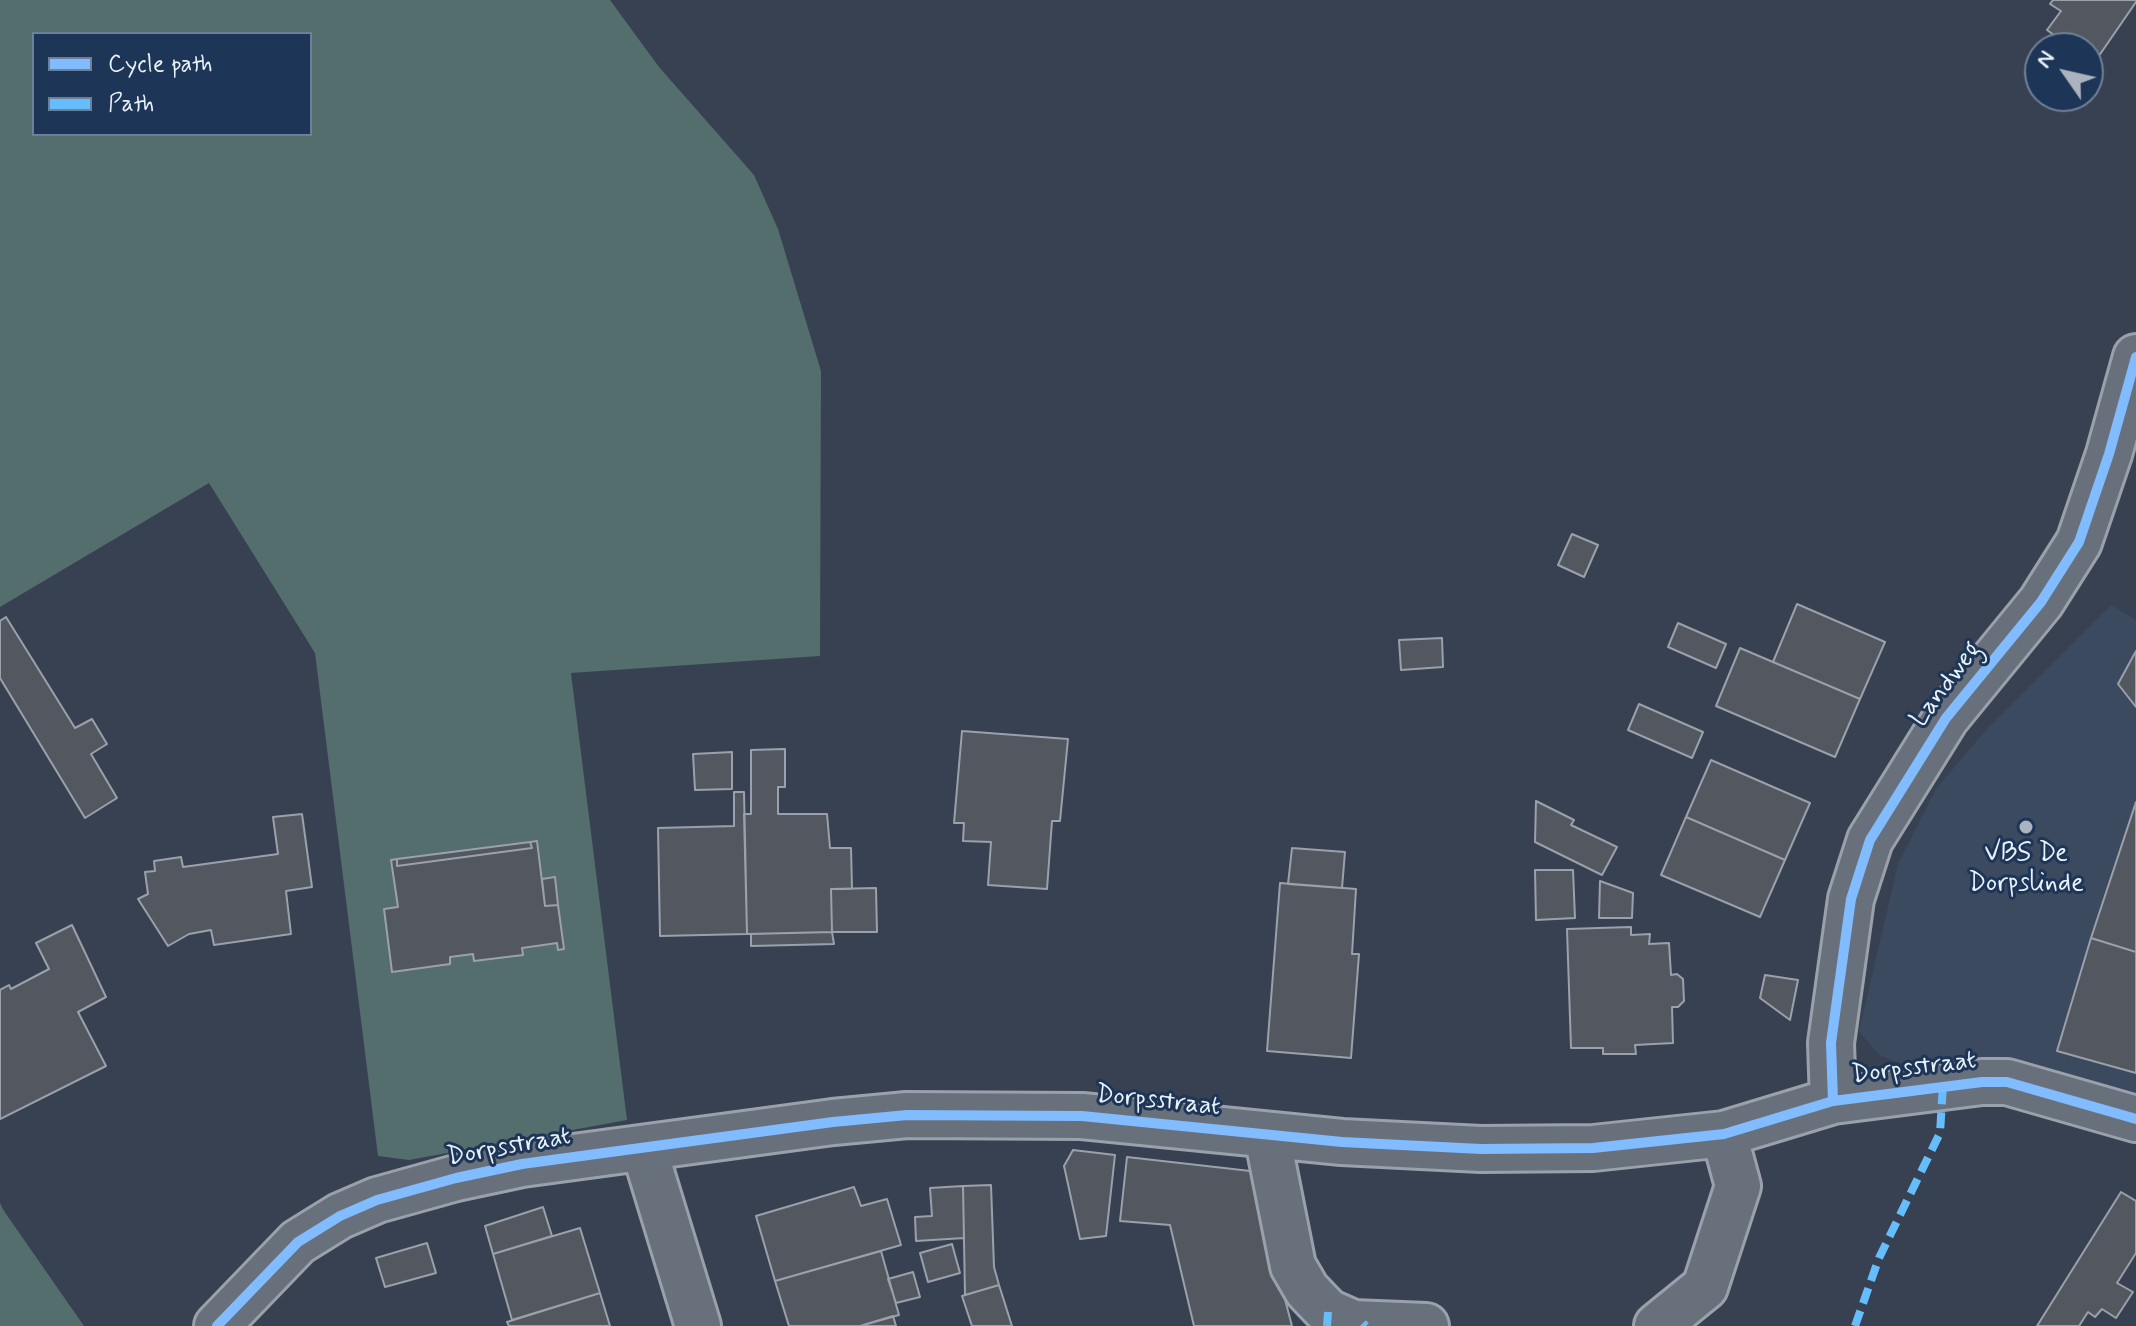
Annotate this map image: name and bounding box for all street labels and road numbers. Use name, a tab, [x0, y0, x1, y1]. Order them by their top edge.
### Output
street label: Landweg	[1905, 636, 1989, 734]
street label: Dorpsstraat	[1850, 1046, 1978, 1092]
street label: Dorpsstraat	[1094, 1080, 1222, 1124]
street label: Dorpsstraat	[445, 1122, 573, 1174]

